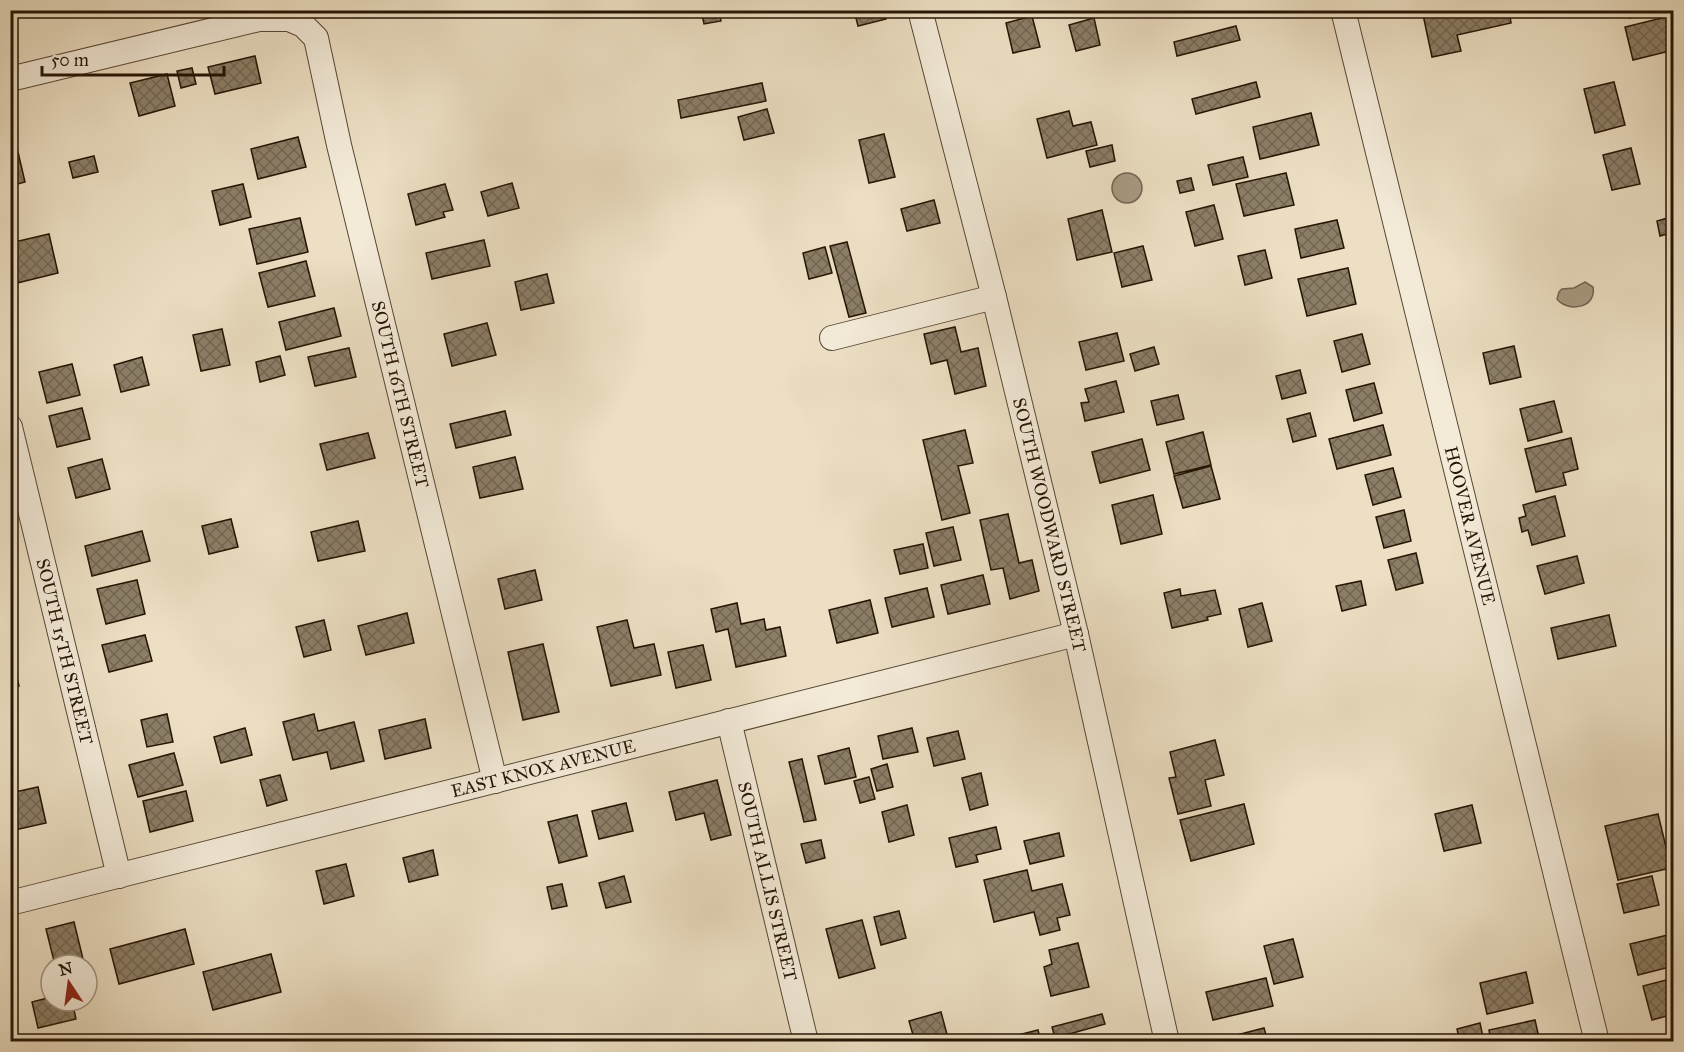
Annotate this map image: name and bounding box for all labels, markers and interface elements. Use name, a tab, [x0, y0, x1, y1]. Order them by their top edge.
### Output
scale bar	[42, 39, 224, 77]
text: 50 m	[51, 49, 89, 71]
street label: SOUTH 16TH STREET	[367, 299, 434, 490]
street label: SOUTH WOODWARD STREET	[1008, 396, 1091, 654]
street label: HOOVER AVENUE	[1440, 444, 1500, 607]
street label: SOUTH 15TH STREET	[31, 556, 98, 747]
street label: EAST KNOX AVENUE	[449, 735, 638, 802]
street label: SOUTH ALLIS STREET	[733, 780, 802, 983]
north arrow	[39, 953, 99, 1013]
text: N	[57, 958, 75, 980]

